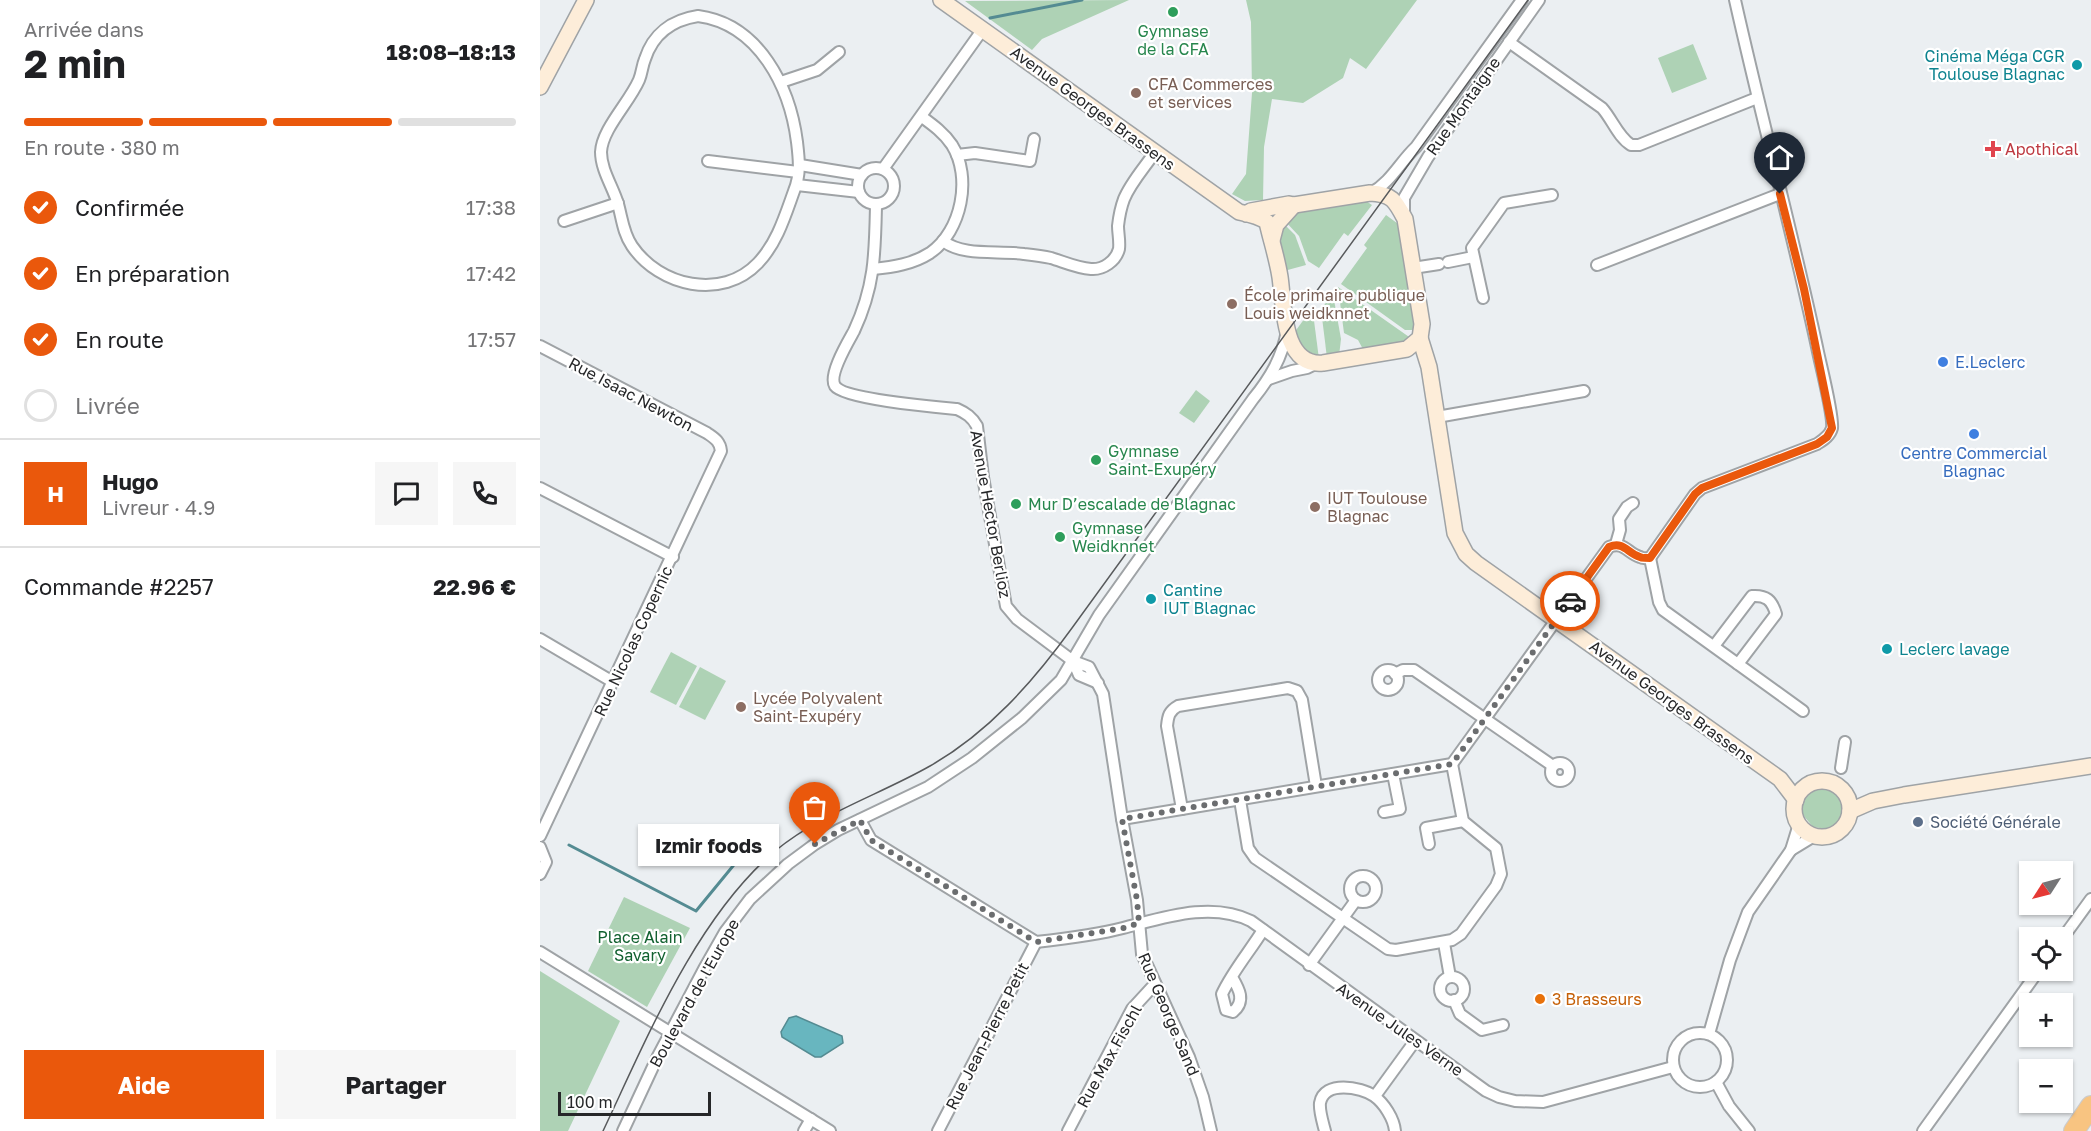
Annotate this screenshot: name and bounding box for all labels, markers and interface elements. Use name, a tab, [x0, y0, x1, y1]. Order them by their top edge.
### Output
marker: Gymnase de la CFA	[1166, 5, 1180, 19]
text: Arrivée dans	[24, 17, 144, 41]
place label: Gymnase de la CFA	[1137, 21, 1209, 59]
text: 18:08–18:13	[386, 38, 516, 65]
text: 2 min	[24, 40, 126, 87]
street label: Avenue Georges Brassens	[1007, 42, 1179, 174]
place label: Cinéma Méga CGR Toulouse Blagnac	[1925, 46, 2065, 84]
street label: Rue Montaigne	[1422, 53, 1504, 159]
marker: Cinéma Méga CGR Toulouse Blagnac	[2070, 58, 2084, 72]
place label: CFA Commerces et services	[1148, 74, 1273, 112]
marker: CFA Commerces et services	[1129, 86, 1143, 100]
pin	[1754, 132, 1805, 194]
text: En route · 380 m	[24, 135, 180, 159]
place label: Apothical	[2005, 139, 2079, 159]
icon: home	[1763, 141, 1796, 174]
marker: Apothical	[1986, 142, 2000, 156]
icon: check	[24, 191, 57, 224]
text: Confirmée	[75, 194, 184, 221]
text: 17:38	[466, 195, 516, 219]
icon: check	[24, 257, 57, 290]
text: En préparation	[75, 260, 230, 287]
text: 17:42	[466, 261, 516, 285]
place label: École primaire publique Louis weidknnet	[1244, 285, 1425, 323]
marker: École primaire publique Louis weidknnet	[1225, 297, 1239, 311]
icon: check	[24, 323, 57, 356]
text: En route	[75, 326, 164, 353]
text: 17:57	[468, 327, 516, 351]
place label: E.Leclerc	[1955, 352, 2026, 372]
street label: Rue Isaac Newton	[565, 353, 697, 435]
marker: E.Leclerc	[1936, 355, 1950, 369]
text: Livrée	[75, 392, 140, 419]
marker: Centre Commercial Blagnac	[1967, 427, 1981, 441]
street label: Avenue Hector Berlioz	[966, 428, 1016, 600]
place label: Gymnase Saint-Exupéry	[1108, 441, 1216, 479]
place label: Centre Commercial Blagnac	[1901, 443, 2047, 481]
marker: Gymnase Saint-Exupéry	[1089, 453, 1103, 467]
button: chat	[375, 462, 438, 525]
button: phone	[453, 462, 516, 525]
text: Hugo	[102, 468, 159, 495]
text: H	[47, 480, 64, 507]
place label: IUT Toulouse Blagnac	[1327, 488, 1427, 526]
place label: Mur D’escalade de Blagnac	[1028, 494, 1236, 514]
text: Livreur · 4.9	[102, 495, 215, 519]
marker: Mur D’escalade de Blagnac	[1009, 497, 1023, 511]
marker: IUT Toulouse Blagnac	[1308, 500, 1322, 514]
place label: Gymnase Weidknnet	[1072, 518, 1155, 556]
marker: Gymnase Weidknnet	[1053, 530, 1067, 544]
street label: Rue Nicolas Copernic	[589, 562, 677, 719]
courier	[1540, 571, 1600, 631]
text: Commande #2257	[24, 573, 214, 600]
text: 22.96 €	[433, 573, 516, 600]
place label: Cantine IUT Blagnac	[1163, 580, 1256, 618]
icon: car	[1554, 585, 1587, 618]
marker: Cantine IUT Blagnac	[1144, 592, 1158, 606]
street label: Avenue Georges Brassens	[1586, 636, 1758, 768]
place label: Leclerc lavage	[1899, 639, 2009, 659]
marker: Leclerc lavage	[1880, 642, 1894, 656]
place label: Lycée Polyvalent Saint-Exupéry	[753, 688, 883, 726]
marker: Lycée Polyvalent Saint-Exupéry	[734, 700, 748, 714]
pin	[789, 782, 840, 844]
icon: bag	[798, 791, 831, 824]
place label: Société Générale	[1930, 812, 2061, 832]
marker: Société Générale	[1911, 815, 1925, 829]
callout: Izmir foods	[638, 823, 779, 865]
text: Izmir foods	[655, 833, 762, 857]
north arrow	[2019, 861, 2073, 915]
map controls	[2019, 861, 2073, 1113]
street label: Boulevard de l'Europe	[645, 915, 743, 1071]
park label: Place Alain Savary	[597, 927, 683, 965]
button: locate	[2019, 927, 2073, 981]
street label: Rue George Sand	[1134, 949, 1204, 1079]
street label: Rue Jean-Pierre Petit	[941, 959, 1033, 1113]
street label: Avenue Jules Verne	[1333, 978, 1467, 1080]
place label: 3 Brasseurs	[1552, 989, 1642, 1009]
marker: 3 Brasseurs	[1533, 992, 1547, 1006]
button: +	[2019, 993, 2073, 1047]
street label: Rue Max Fischl	[1072, 1001, 1146, 1111]
button: Aide	[24, 1050, 264, 1119]
button: Partager	[276, 1050, 516, 1119]
button: −	[2019, 1059, 2073, 1113]
scale bar	[558, 1089, 711, 1116]
text: 100 m	[567, 1092, 613, 1112]

